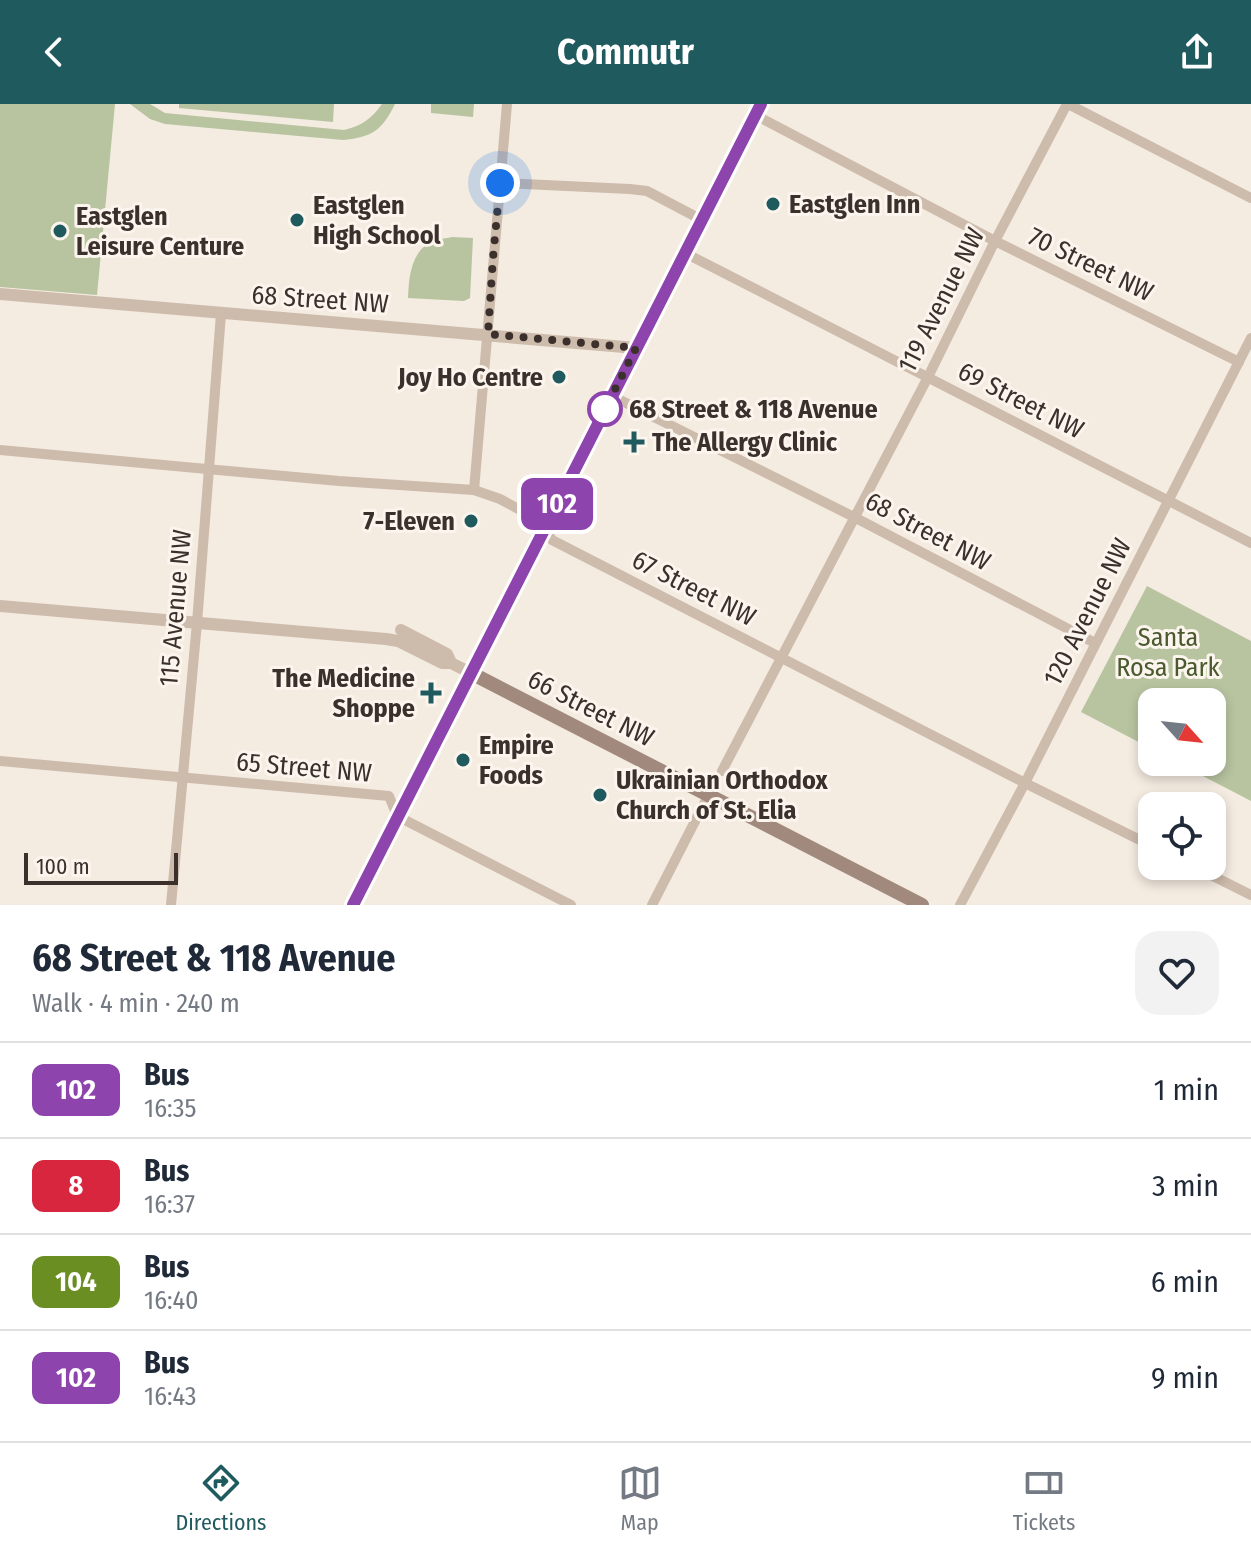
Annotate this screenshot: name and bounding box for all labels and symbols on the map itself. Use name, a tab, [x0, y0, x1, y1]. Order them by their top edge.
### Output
your location	[480, 163, 520, 203]
place label: Eastglen Inn	[789, 189, 920, 220]
place label: Eastglen High School	[313, 190, 442, 251]
marker: Eastglen Inn	[764, 195, 782, 213]
place label: Eastglen Leisure Centure	[76, 201, 244, 262]
marker: Eastglen High School	[288, 211, 306, 229]
street label: 70 Street NW	[1023, 221, 1158, 308]
marker: Eastglen Leisure Centure	[51, 222, 69, 240]
street label: 119 Avenue NW	[892, 223, 991, 378]
street label: 68 Street NW	[250, 279, 390, 320]
street label: 69 Street NW	[953, 356, 1089, 445]
place label: Joy Ho Centre	[397, 362, 543, 393]
marker: Joy Ho Centre	[550, 368, 568, 386]
marker: 68 Street & 118 Avenue	[588, 392, 622, 426]
place label: 68 Street & 118 Avenue	[629, 394, 878, 425]
place label: The Allergy Clinic	[652, 427, 838, 458]
marker: The Allergy Clinic	[623, 431, 645, 453]
line badge: 102	[511, 478, 603, 530]
street label: 68 Street NW	[860, 486, 996, 577]
place label: 7-Eleven	[363, 506, 455, 537]
marker: 7-Eleven	[462, 512, 480, 530]
street label: 115 Avenue NW	[153, 528, 198, 688]
street label: 120 Avenue NW	[1037, 534, 1138, 691]
street label: 67 Street NW	[627, 544, 761, 633]
park label: Santa Rosa Park	[1116, 622, 1221, 683]
place label: The Medicine Shoppe	[272, 663, 415, 724]
street label: 66 Street NW	[523, 663, 659, 753]
marker: The Medicine Shoppe	[422, 684, 440, 702]
north arrow	[1138, 688, 1226, 776]
place label: Empire Foods	[479, 730, 554, 791]
street label: 65 Street NW	[235, 746, 373, 789]
marker: Empire Foods	[454, 751, 472, 769]
place label: Ukrainian Orthodox Church of St. Elia	[616, 765, 828, 826]
marker: Ukrainian Orthodox Church of St. Elia	[591, 786, 609, 804]
scale bar	[24, 849, 178, 885]

